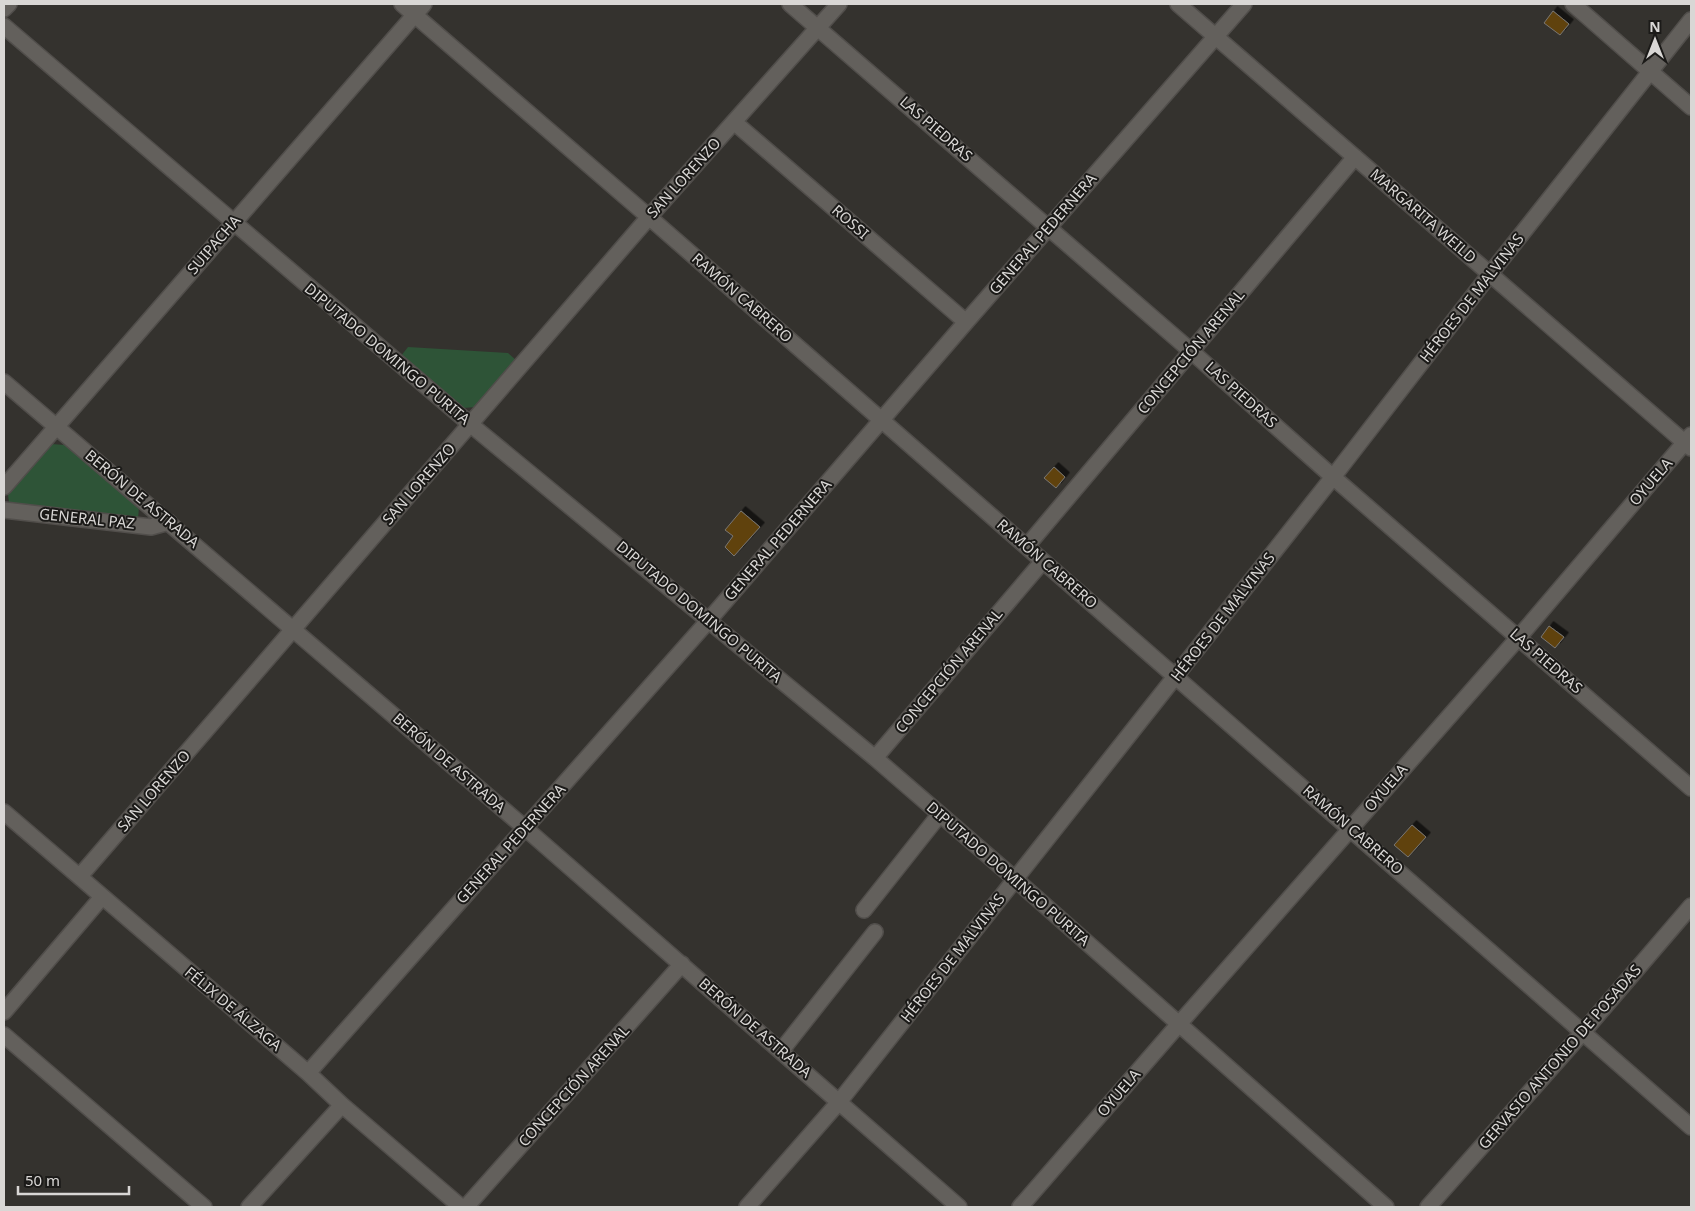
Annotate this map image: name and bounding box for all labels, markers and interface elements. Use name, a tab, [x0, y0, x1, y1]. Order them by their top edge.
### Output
north arrow	[1630, 15, 1680, 65]
text: N	[1649, 17, 1661, 36]
street label: LAS PIEDRAS	[896, 91, 977, 165]
street label: SAN LORENZO	[642, 133, 725, 222]
street label: MARGARITA WEILD	[1366, 164, 1481, 267]
street label: GENERAL PEDERNERA	[984, 168, 1101, 298]
street label: ROSSI	[828, 200, 873, 243]
street label: SUIPACHA	[182, 210, 245, 278]
street label: HÉROES DE MALVINAS	[1415, 229, 1528, 366]
street label: RAMÓN CABRERO	[688, 248, 797, 346]
street label: DIPUTADO DOMINGO PURITA	[301, 278, 475, 429]
street label: CONCEPCIÓN ARENAL	[1132, 285, 1248, 418]
street label: LAS PIEDRAS	[1201, 357, 1282, 432]
street label: SAN LORENZO	[377, 438, 459, 528]
street label: BERÓN DE ASTRADA	[81, 445, 204, 552]
street label: OYUELA	[1624, 453, 1677, 509]
street label: GENERAL PEDERNERA	[719, 474, 836, 604]
street label: GENERAL PAZ	[38, 503, 136, 533]
street label: RAMÓN CABRERO	[993, 514, 1102, 612]
street label: DIPUTADO DOMINGO PURITA	[613, 536, 787, 687]
street label: HÉROES DE MALVINAS	[1166, 548, 1279, 685]
street label: CONCEPCIÓN ARENAL	[890, 604, 1006, 737]
street label: LAS PIEDRAS	[1506, 623, 1587, 697]
street label: BERÓN DE ASTRADA	[389, 708, 510, 817]
street label: SAN LORENZO	[112, 745, 194, 835]
street label: OYUELA	[1359, 759, 1412, 815]
street label: GENERAL PEDERNERA	[451, 779, 570, 907]
street label: RAMÓN CABRERO	[1299, 780, 1408, 878]
street label: DIPUTADO DOMINGO PURITA	[923, 797, 1095, 950]
street label: HÉROES DE MALVINAS	[896, 889, 1009, 1026]
street label: GERVASIO ANTONIO DE POSADAS	[1473, 960, 1645, 1153]
street label: FÉLIX DE ÁLZAGA	[181, 962, 287, 1055]
street label: BERÓN DE ASTRADA	[695, 973, 816, 1082]
street label: CONCEPCIÓN ARENAL	[513, 1020, 633, 1150]
street label: OYUELA	[1092, 1064, 1145, 1120]
scale bar	[18, 1164, 129, 1196]
text: 50 m	[25, 1170, 60, 1190]

